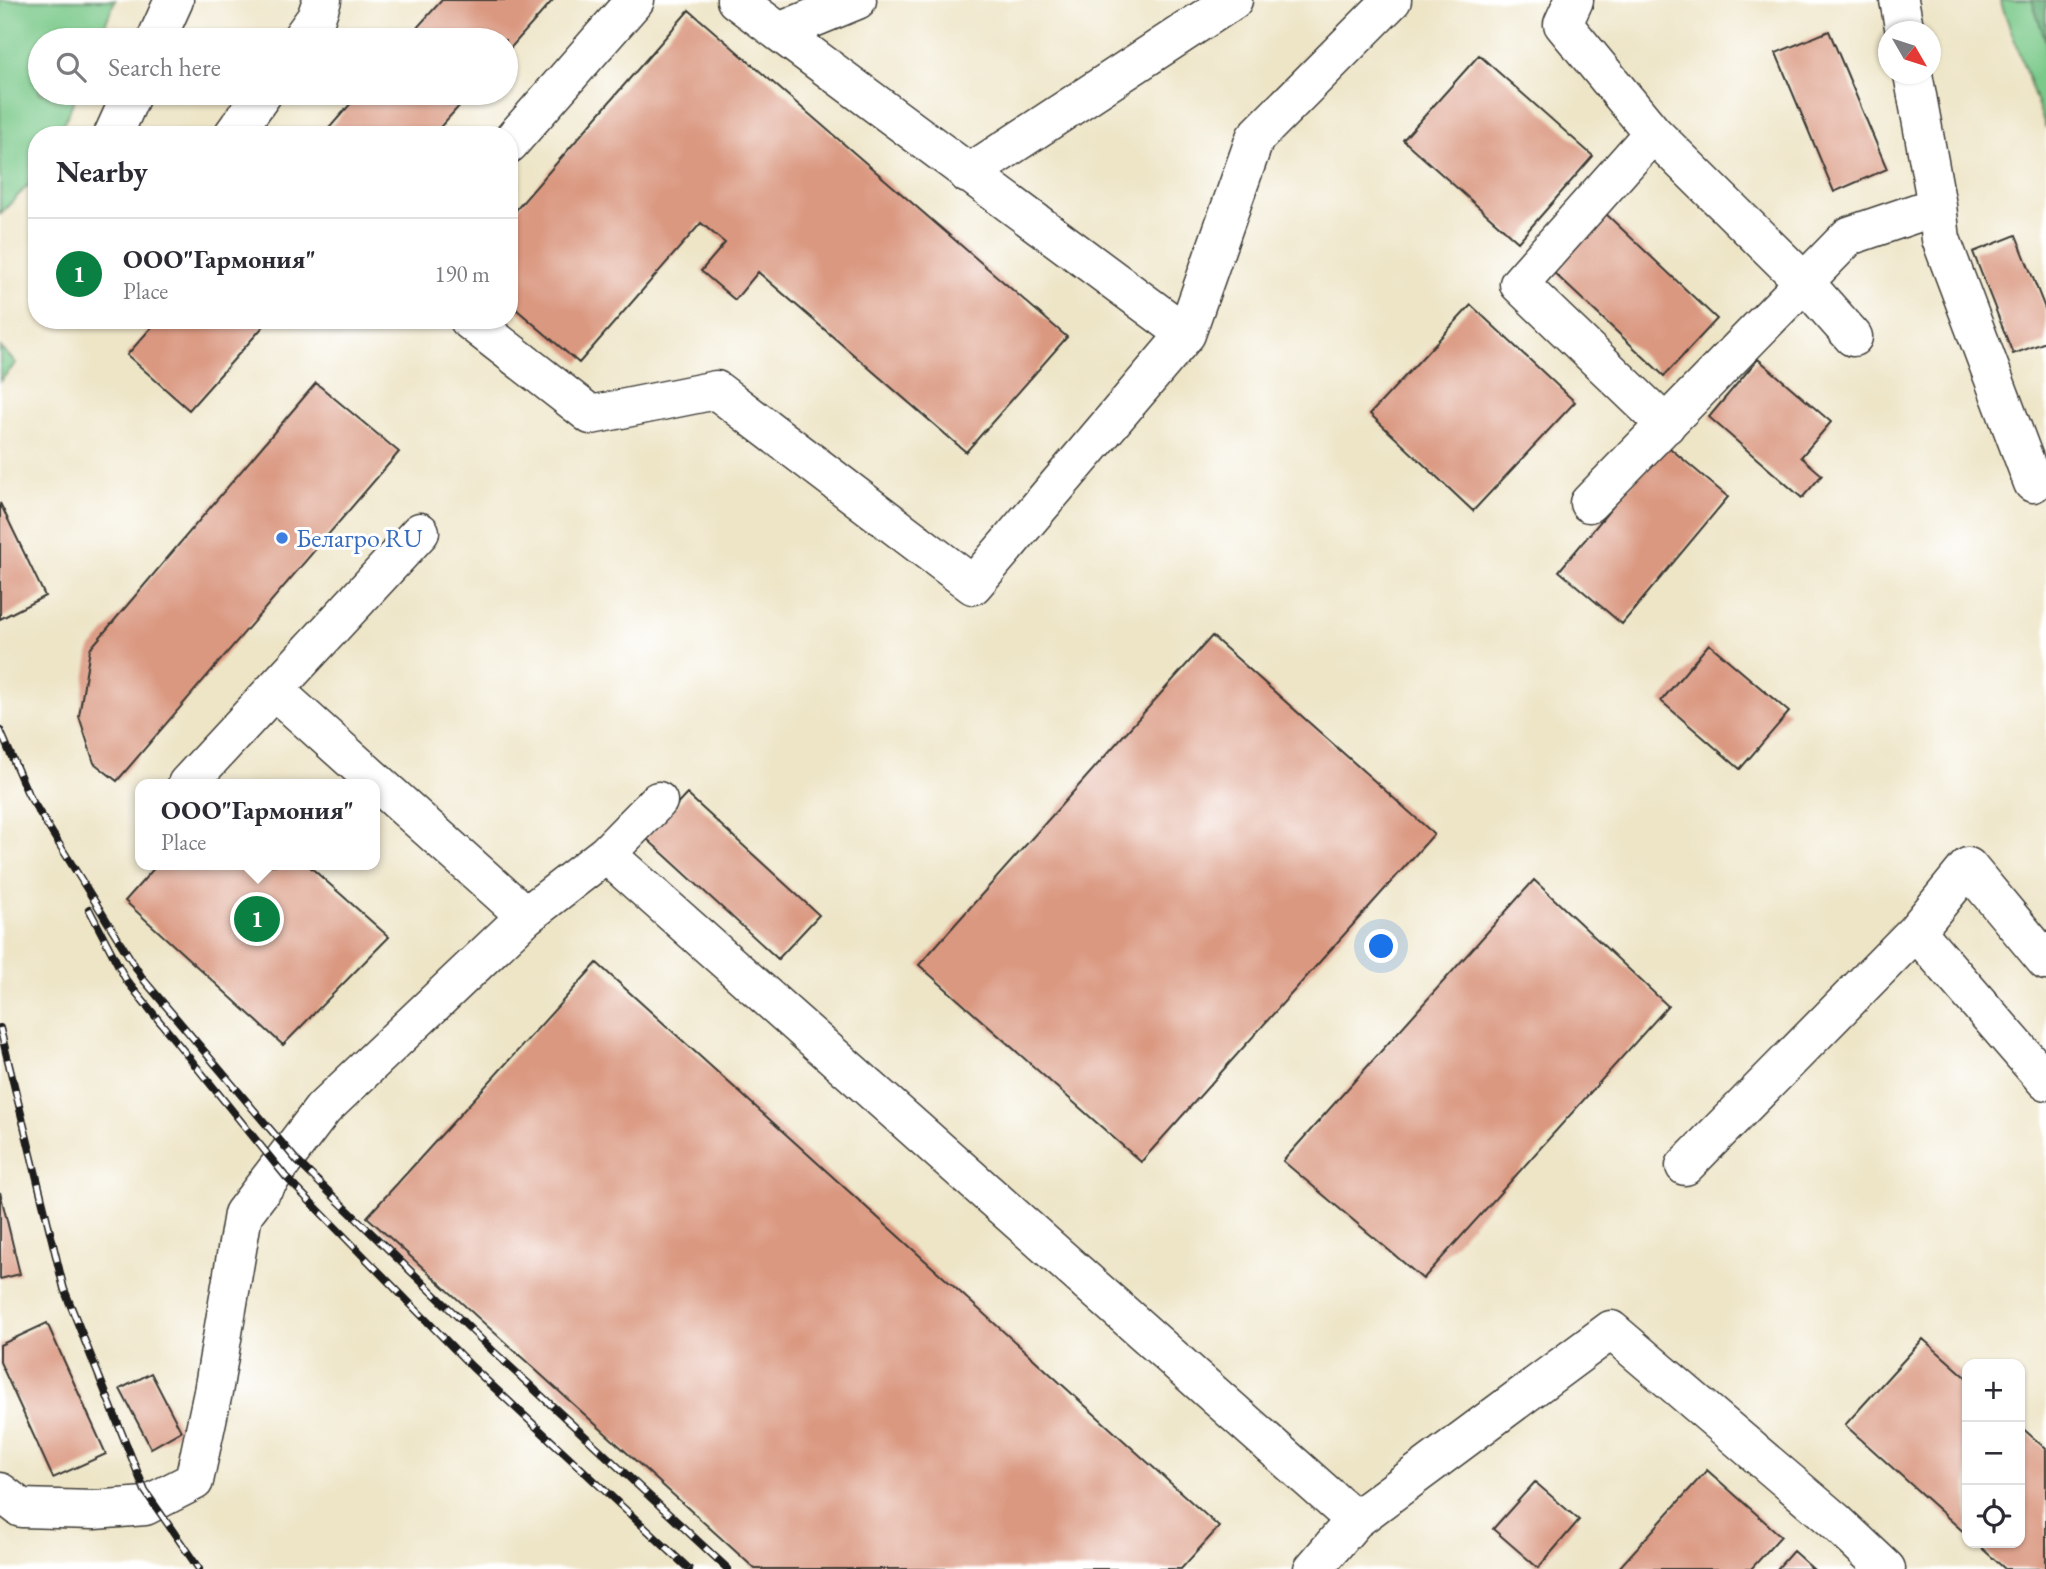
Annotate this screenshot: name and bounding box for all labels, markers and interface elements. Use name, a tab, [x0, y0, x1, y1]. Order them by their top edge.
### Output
north arrow	[1878, 21, 1941, 84]
search box	[28, 28, 518, 105]
icon: search	[52, 48, 90, 86]
text: Search here	[108, 50, 221, 84]
text: Nearby	[56, 152, 148, 191]
text: ООО"Гармония"	[123, 242, 316, 276]
text: 1	[73, 259, 85, 289]
text: 190 m	[434, 259, 490, 289]
text: Place	[123, 276, 168, 306]
place label: Белагро RU	[296, 521, 423, 555]
marker: Белагро RU	[274, 530, 290, 546]
popup	[135, 779, 380, 870]
text: ООО"Гармония"	[161, 793, 354, 827]
text: Place	[161, 827, 206, 857]
pin: 1	[234, 893, 280, 945]
your location	[1364, 929, 1398, 963]
map controls	[1962, 1359, 2025, 1548]
button: +	[1962, 1359, 2025, 1422]
button: −	[1962, 1422, 2025, 1485]
button: locate	[1962, 1485, 2025, 1548]

